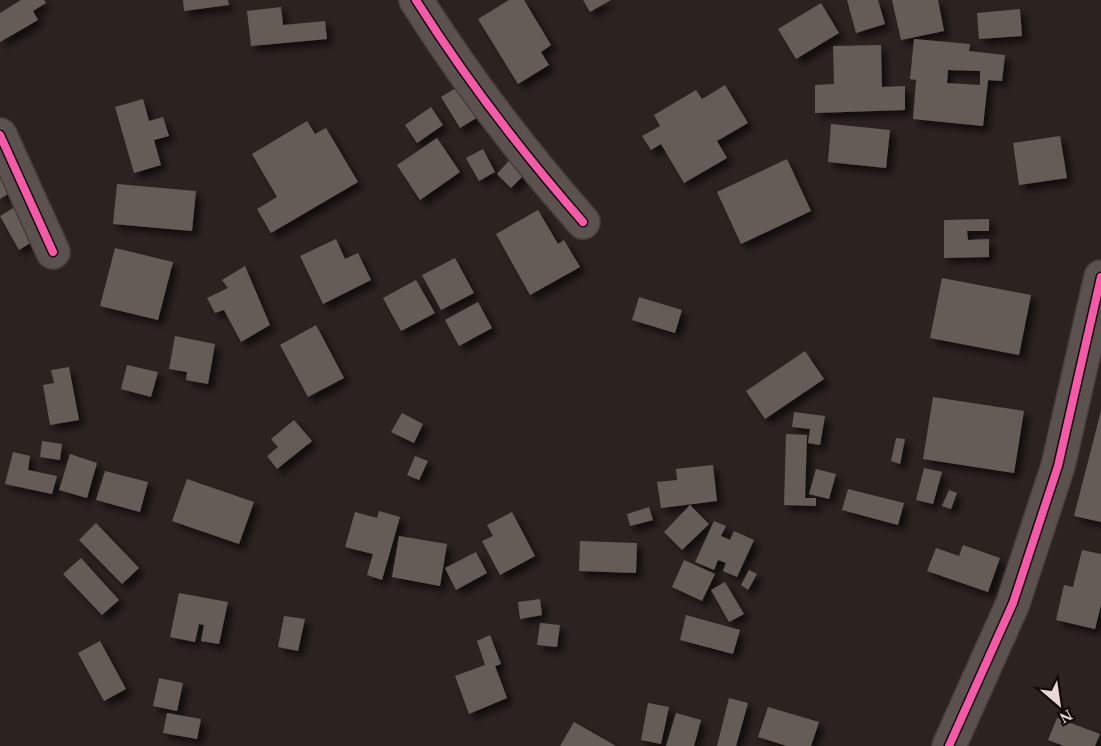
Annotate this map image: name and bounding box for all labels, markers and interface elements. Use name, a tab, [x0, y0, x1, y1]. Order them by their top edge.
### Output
north arrow	[1029, 674, 1089, 734]
text: N	[1056, 706, 1075, 727]

